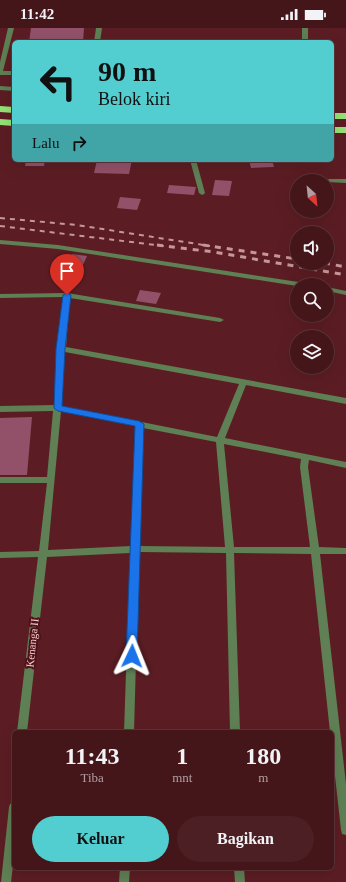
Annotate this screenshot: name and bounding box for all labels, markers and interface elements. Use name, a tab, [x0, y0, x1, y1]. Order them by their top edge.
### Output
text: 11:42	[20, 6, 54, 22]
icon: left	[32, 56, 84, 108]
text: 90 m	[98, 56, 156, 87]
text: Belok kiri	[98, 89, 171, 109]
icon: right	[68, 132, 90, 154]
text: Lalu	[32, 135, 60, 151]
north arrow	[290, 174, 334, 218]
map controls	[290, 174, 334, 374]
button: sound	[290, 226, 334, 270]
pin	[50, 254, 84, 295]
icon: arrive	[56, 260, 78, 282]
button: search	[290, 278, 334, 322]
button: layers	[290, 330, 334, 374]
street label: Kenanga II	[23, 618, 41, 668]
position arrow	[111, 635, 153, 677]
text: 11:43	[65, 743, 119, 769]
text: 1	[176, 743, 188, 769]
text: 180	[245, 743, 281, 769]
text: Tiba	[80, 770, 104, 785]
text: mnt	[172, 770, 192, 785]
text: m	[258, 770, 268, 785]
button: Keluar	[32, 816, 169, 862]
button: Bagikan	[177, 816, 314, 862]

